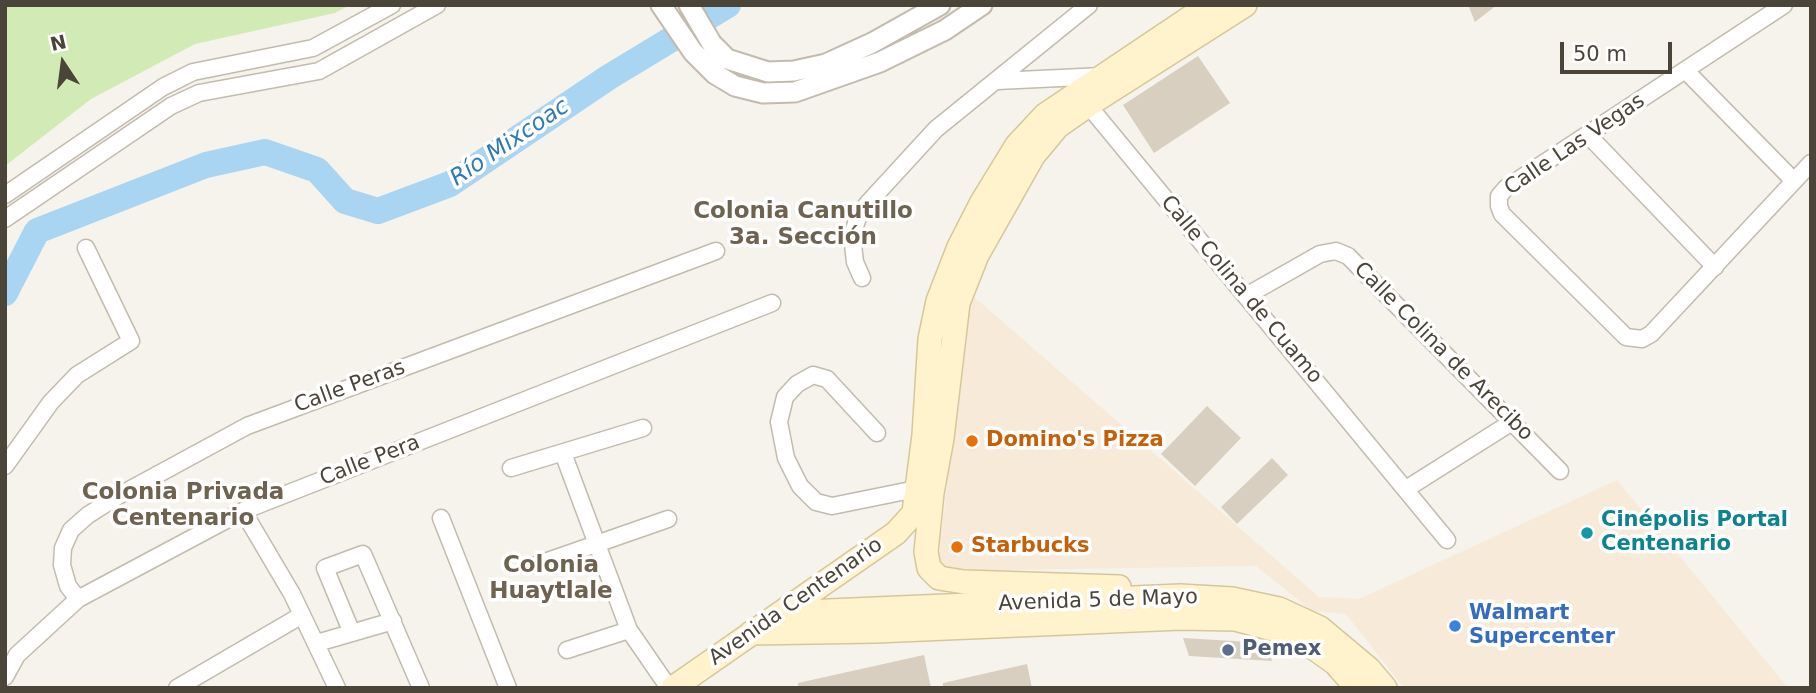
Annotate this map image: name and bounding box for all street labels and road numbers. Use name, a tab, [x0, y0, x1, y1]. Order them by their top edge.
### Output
street label: Calle Las Vegas	[1500, 89, 1650, 201]
street label: Calle Colina de Cuamo	[1155, 191, 1327, 389]
street label: Calle Colina de Arecibo	[1348, 257, 1538, 447]
street label: Calle Peras	[291, 355, 409, 419]
street label: Calle Pera	[316, 430, 424, 492]
street label: Avenida Centenario	[704, 533, 888, 671]
street label: Avenida 5 de Mayo	[998, 585, 1198, 617]

